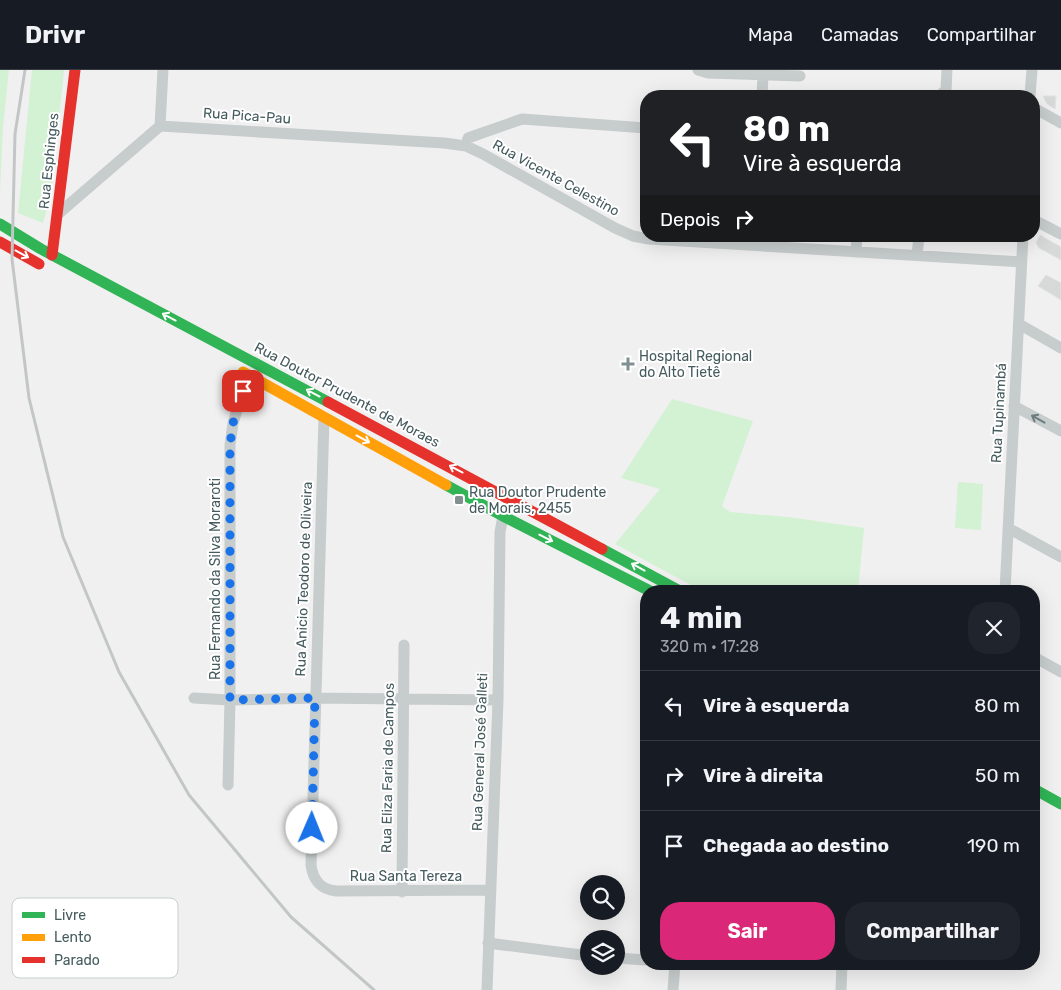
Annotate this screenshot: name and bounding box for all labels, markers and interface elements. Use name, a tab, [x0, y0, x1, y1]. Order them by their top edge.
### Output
text: Drivr	[25, 21, 85, 49]
text: Mapa	[748, 24, 793, 46]
text: Camadas	[821, 24, 899, 46]
text: Compartilhar	[927, 24, 1036, 46]
street label: Rua Pica-Pau	[202, 104, 292, 128]
text: 80 m	[743, 108, 830, 150]
icon: left	[660, 110, 725, 175]
street label: Rua Esphinges	[36, 112, 62, 210]
street label: Rua Vicente Celestino	[490, 136, 622, 220]
text: Vire à esquerda	[743, 150, 902, 177]
icon: right	[730, 205, 758, 233]
text: Depois	[660, 208, 720, 231]
one-way arrow	[14, 250, 28, 260]
one-way arrow	[162, 312, 177, 322]
street label: Rua Doutor Prudente de Moraes	[251, 339, 443, 451]
place label: Hospital Regional do Alto Tietê	[639, 348, 752, 381]
marker: Hospital Regional do Alto Tietê	[621, 357, 635, 371]
street label: Rua Tupinambá	[988, 362, 1010, 464]
pin	[222, 370, 264, 412]
icon: arrive	[229, 377, 257, 405]
one-way arrow	[306, 388, 321, 397]
one-way arrow	[1031, 413, 1045, 423]
one-way arrow	[355, 435, 370, 444]
one-way arrow	[450, 464, 464, 474]
street label: Rua Fernando da Silva Moraroti	[207, 478, 224, 680]
street label: Rua Anicio Teodoro de Oliveira	[292, 481, 316, 677]
place label: Rua Doutor Prudente de Morais, 2455	[469, 484, 607, 517]
marker: Rua Doutor Prudente de Morais, 2455	[453, 494, 465, 506]
one-way arrow	[538, 534, 553, 543]
one-way arrow	[631, 562, 645, 572]
text: 4 min	[660, 600, 742, 636]
button: close	[968, 602, 1020, 654]
text: 320 m · 17:28	[660, 637, 759, 656]
street label: Rua General José Galleti	[469, 673, 491, 831]
street label: Rua Eliza Faria de Campos	[378, 683, 398, 853]
icon: left	[660, 692, 688, 720]
text: Vire à esquerda	[703, 694, 850, 717]
text: 80 m	[974, 694, 1020, 717]
icon: right	[660, 762, 688, 790]
text: Vire à direita	[703, 764, 823, 787]
text: 50 m	[975, 764, 1020, 787]
position arrow	[285, 801, 337, 853]
icon: arrive	[660, 832, 688, 860]
text: Chegada ao destino	[703, 834, 889, 857]
text: 190 m	[967, 834, 1020, 857]
street label: Rua Santa Tereza	[350, 868, 462, 885]
map controls	[580, 875, 625, 975]
button: search	[580, 875, 625, 920]
legend	[12, 898, 178, 978]
button: Sair	[660, 902, 835, 960]
button: Compartilhar	[845, 902, 1020, 960]
text: Livre	[54, 907, 86, 924]
text: Lento	[54, 929, 91, 946]
button: layers	[580, 930, 625, 975]
text: Parado	[54, 952, 100, 969]

